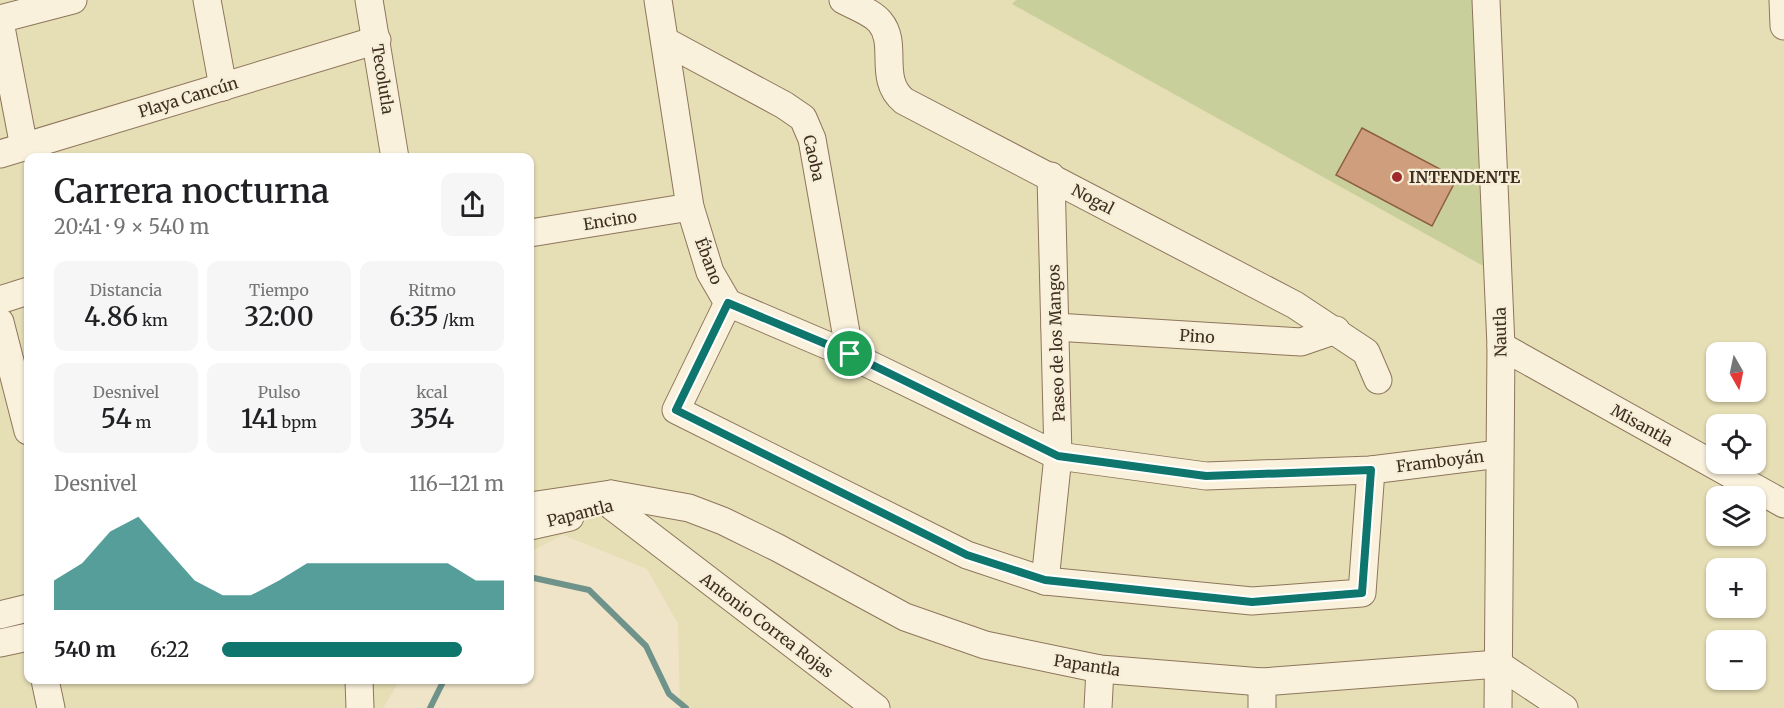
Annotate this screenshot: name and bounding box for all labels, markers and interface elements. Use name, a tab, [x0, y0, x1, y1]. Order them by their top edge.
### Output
street label: Tecolutla	[368, 42, 398, 116]
street label: Playa Cancún	[136, 72, 241, 122]
street label: Caoba	[799, 133, 829, 184]
place label: INTENDENTE	[1409, 167, 1521, 187]
marker: INTENDENTE	[1390, 170, 1404, 184]
text: Carrera nocturna	[54, 171, 329, 212]
button: share	[441, 173, 504, 236]
street label: Nogal	[1068, 180, 1118, 218]
street label: Encino	[582, 206, 638, 234]
text: 20:41 · 9 × 540 m	[54, 214, 209, 239]
street label: Ébano	[691, 235, 727, 287]
street label: Paseo de los Mangos	[1043, 264, 1069, 422]
text: Distancia	[90, 280, 162, 300]
text: Tiempo	[249, 280, 309, 300]
text: Ritmo	[408, 280, 456, 300]
text: 4.86	[84, 300, 138, 333]
text: 32:00	[244, 300, 314, 333]
text: 6:35	[389, 300, 439, 333]
street label: Nautla	[1490, 306, 1510, 357]
text: km	[138, 310, 168, 330]
text: /km	[439, 310, 475, 330]
street label: Pino	[1179, 325, 1215, 347]
pin	[824, 328, 875, 379]
icon: arrive	[833, 337, 866, 370]
north arrow	[1706, 342, 1766, 402]
map controls	[1706, 342, 1766, 690]
text: Desnivel	[93, 382, 159, 402]
text: Pulso	[258, 382, 300, 402]
text: kcal	[416, 382, 448, 402]
street label: Misantla	[1607, 400, 1677, 450]
text: 54	[101, 402, 132, 435]
text: 141	[241, 402, 278, 435]
text: 354	[410, 402, 454, 435]
text: m	[132, 412, 151, 432]
text: bpm	[278, 412, 317, 432]
button: locate	[1706, 414, 1766, 474]
street label: Framboyán	[1395, 446, 1485, 476]
text: Desnivel	[54, 471, 137, 496]
text: 116–121 m	[409, 471, 504, 496]
button: layers	[1706, 486, 1766, 546]
street label: Papantla	[545, 495, 615, 531]
button: +	[1706, 558, 1766, 618]
street label: Antonio Correa Rojas	[696, 568, 838, 682]
button: −	[1706, 630, 1766, 690]
text: 540 m	[54, 637, 116, 662]
text: 6:22	[150, 637, 189, 662]
street label: Papantla	[1052, 650, 1122, 680]

